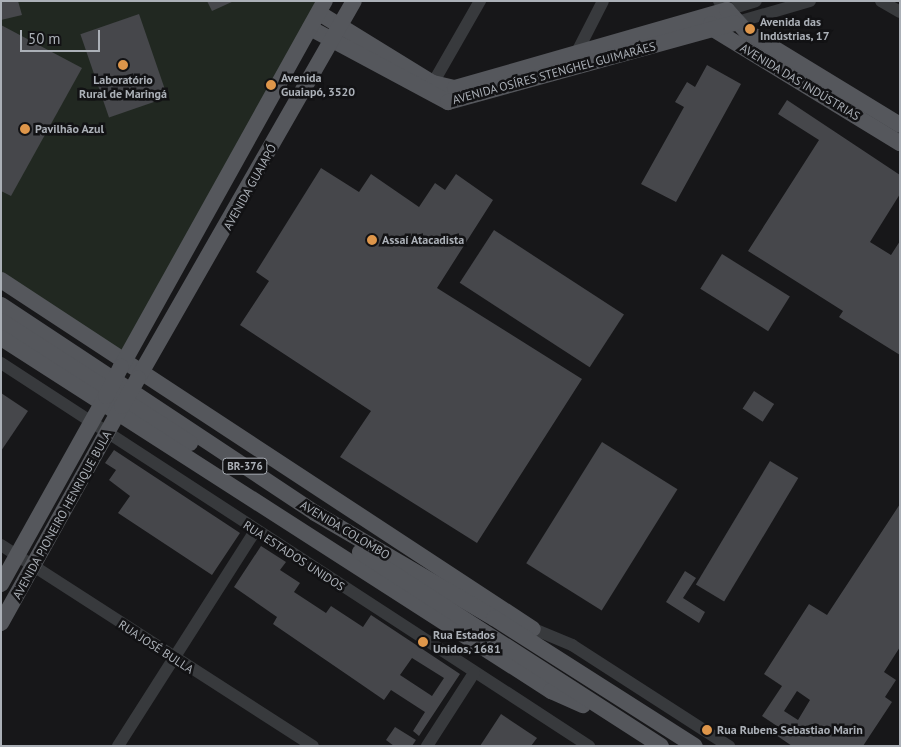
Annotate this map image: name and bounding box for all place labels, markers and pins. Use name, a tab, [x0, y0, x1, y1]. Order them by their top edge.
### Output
place label: Avenida das Indústrias, 17	[760, 15, 830, 43]
marker: Avenida das Indústrias, 17	[744, 23, 756, 35]
marker: Laboratório Rural de Maringá	[117, 59, 129, 71]
place label: Avenida Guaiapó, 3520	[281, 71, 356, 99]
place label: Laboratório Rural de Maringá	[79, 73, 167, 101]
marker: Avenida Guaiapó, 3520	[265, 79, 277, 91]
place label: Pavilhão Azul	[35, 122, 105, 136]
marker: Pavilhão Azul	[19, 123, 31, 135]
place label: Assaí Atacadista	[382, 233, 465, 247]
marker: Assaí Atacadista	[366, 234, 378, 246]
place label: Rua Estados Unidos, 1681	[433, 628, 502, 656]
marker: Rua Estados Unidos, 1681	[417, 636, 429, 648]
place label: Rua Rubens Sebastiao Marin	[717, 723, 863, 737]
marker: Rua Rubens Sebastiao Marin	[701, 724, 713, 736]

